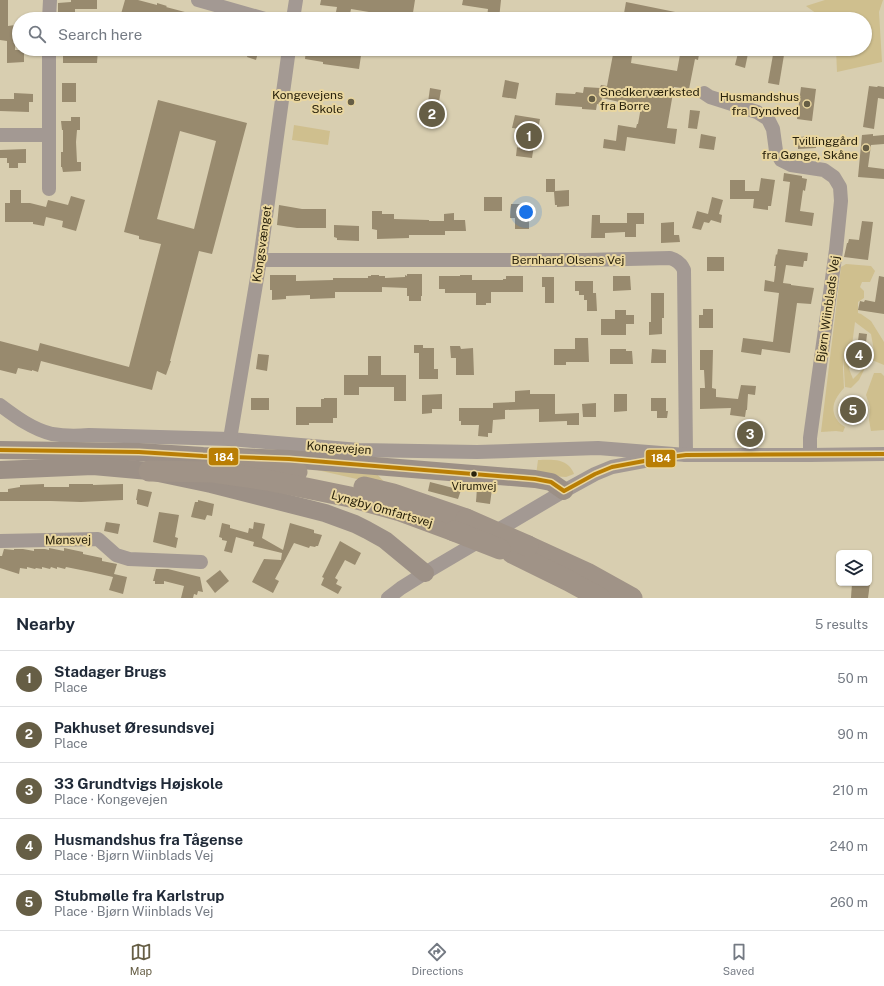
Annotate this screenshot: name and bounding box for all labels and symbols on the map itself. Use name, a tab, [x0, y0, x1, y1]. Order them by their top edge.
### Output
place label: Snedkerværksted fra Borre	[600, 85, 700, 113]
place label: Kongevejens Skole	[272, 88, 343, 116]
place label: Husmandshus fra Dyndved	[720, 90, 799, 118]
marker: Snedkerværksted fra Borre	[587, 94, 597, 104]
marker: Kongevejens Skole	[346, 97, 356, 107]
pin: 2	[419, 99, 445, 129]
marker: Husmandshus fra Dyndved	[802, 99, 812, 109]
pin: 1	[516, 121, 542, 151]
place label: Tvillinggård fra Gønge, Skåne	[762, 134, 858, 162]
marker: Tvillinggård fra Gønge, Skåne	[861, 143, 871, 153]
your location	[516, 202, 536, 222]
street label: Kongsvænget	[250, 205, 274, 283]
street label: Bernhard Olsens Vej	[512, 253, 624, 267]
street label: Bjørn Wiinblads Vej	[814, 255, 842, 363]
pin: 4	[846, 340, 872, 370]
pin: 5	[840, 395, 866, 425]
pin: 3	[737, 419, 763, 449]
street label: Kongevejen	[306, 439, 372, 457]
line badge: 184	[208, 447, 239, 466]
line badge: 184	[645, 449, 676, 468]
text: 184	[214, 451, 234, 463]
text: 184	[651, 452, 671, 464]
marker: Virumvej	[469, 469, 479, 479]
place label: Virumvej	[452, 480, 497, 492]
street label: Lyngby Omfartsvej	[330, 488, 434, 530]
street label: Mønsvej	[45, 533, 91, 547]

